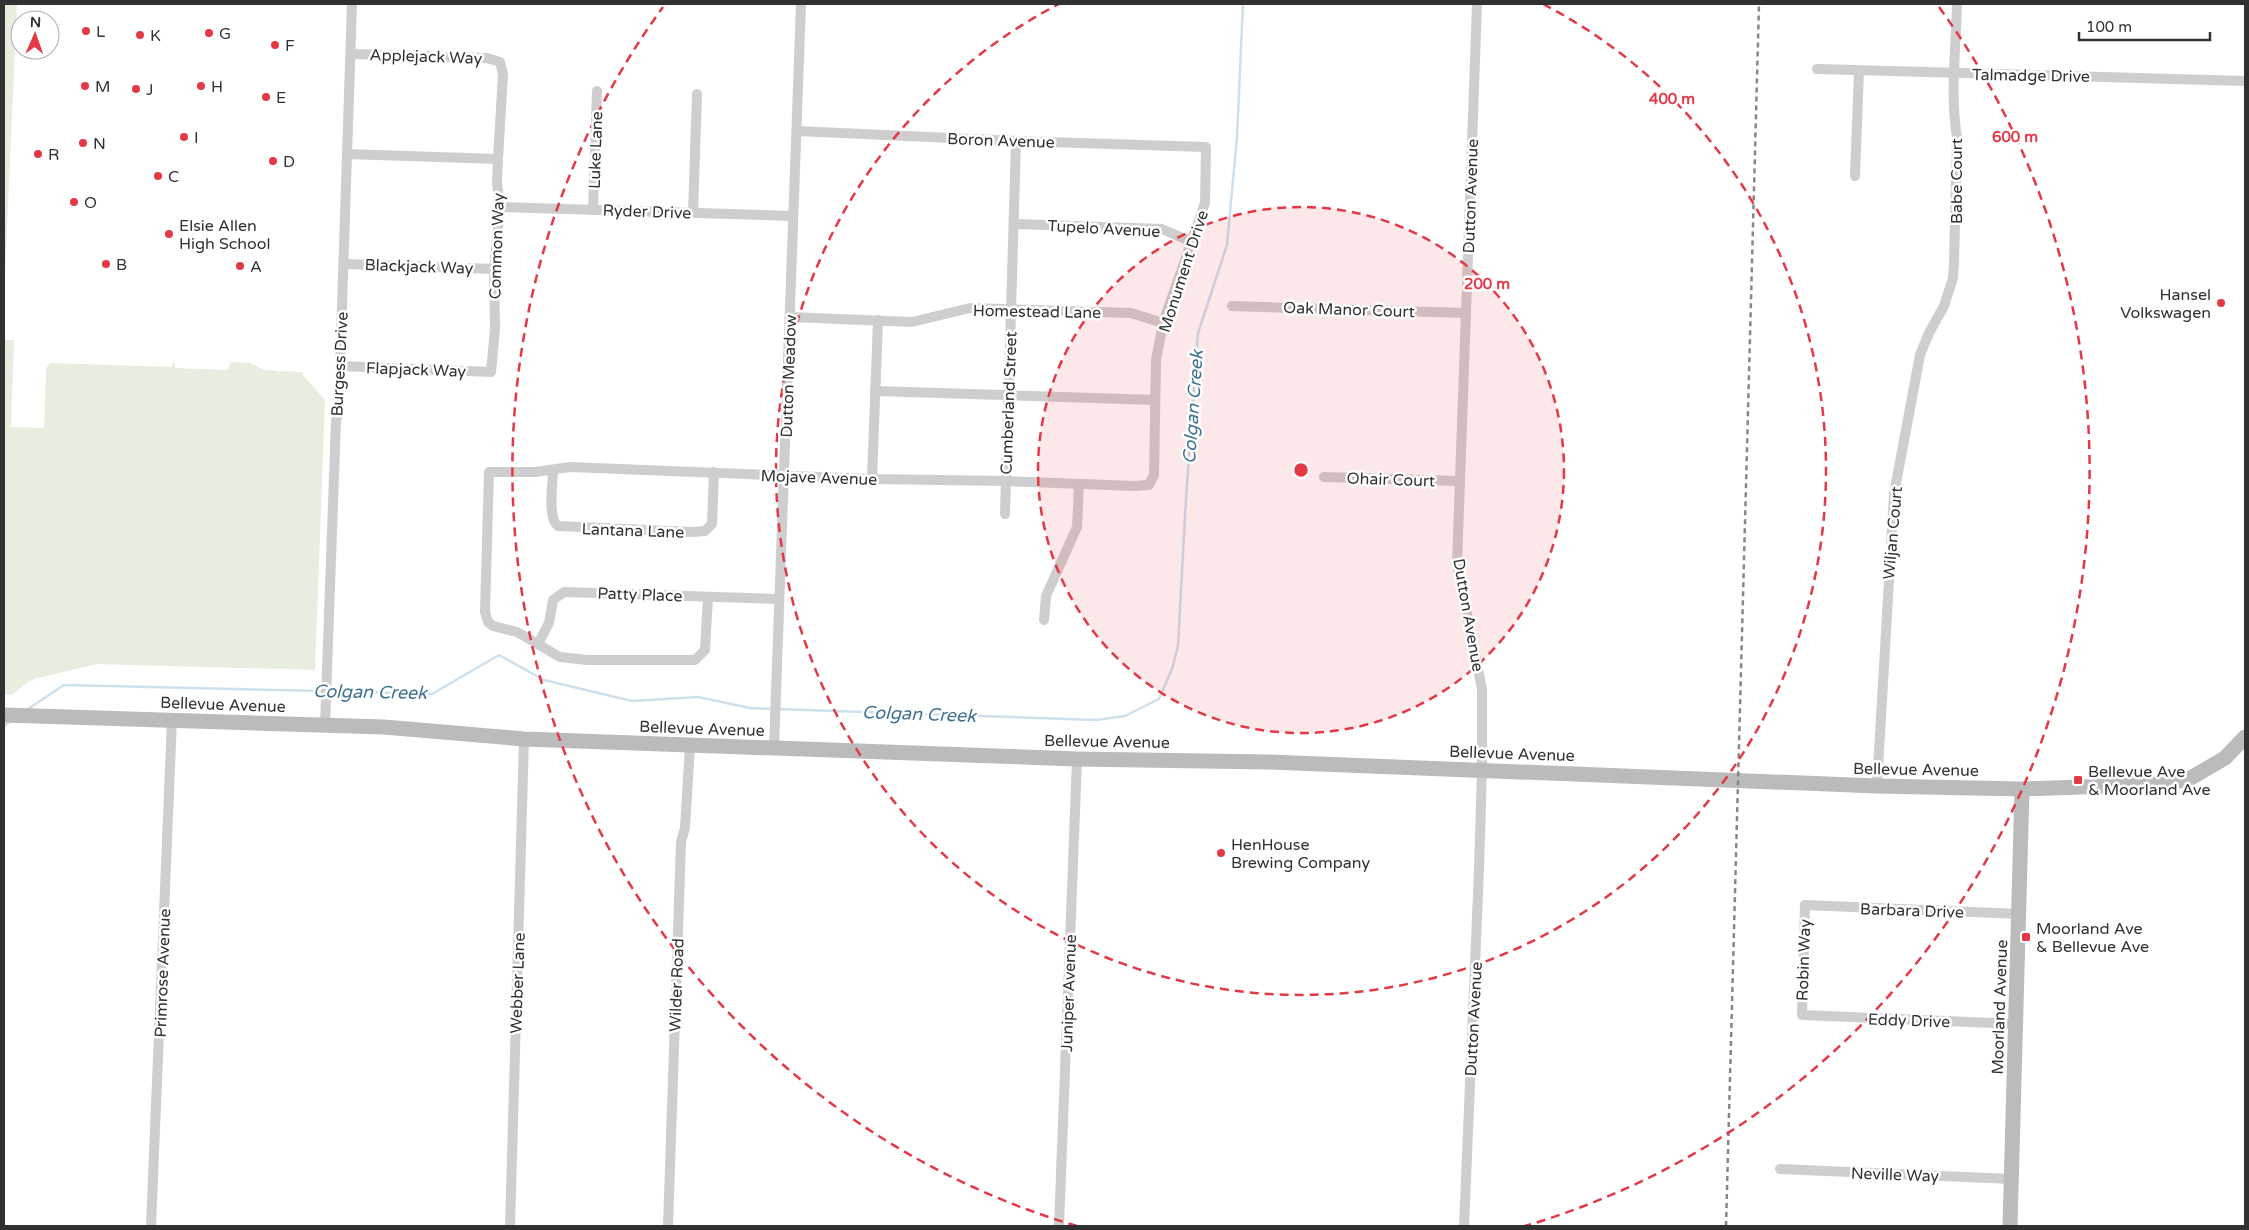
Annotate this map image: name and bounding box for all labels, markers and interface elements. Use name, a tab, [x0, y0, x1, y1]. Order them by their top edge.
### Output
north arrow	[10, 10, 60, 60]
scale bar	[2079, 10, 2210, 42]
text: N	[30, 14, 41, 31]
text: 100 m	[2086, 18, 2132, 36]
place label: L	[96, 22, 105, 42]
place label: G	[219, 24, 231, 44]
marker: L	[80, 25, 92, 37]
place label: K	[150, 26, 161, 46]
marker: G	[203, 27, 215, 39]
marker: K	[134, 29, 146, 41]
place label: F	[285, 36, 295, 56]
marker: F	[269, 39, 281, 51]
street label: Applejack Way	[369, 45, 483, 69]
street label: Talmadge Drive	[1972, 65, 2090, 87]
place label: M	[95, 77, 110, 97]
place label: H	[211, 77, 223, 97]
marker: M	[79, 80, 91, 92]
place label: J	[146, 80, 153, 100]
marker: H	[195, 80, 207, 92]
marker: J	[130, 83, 142, 95]
place label: E	[276, 88, 286, 108]
text: 400 m	[1649, 90, 1695, 108]
marker: E	[260, 91, 272, 103]
street label: Luke Lane	[585, 111, 607, 189]
place label: I	[194, 128, 199, 148]
text: 600 m	[1992, 128, 2038, 146]
street label: Boron Avenue	[947, 129, 1055, 153]
marker: I	[178, 131, 190, 143]
place label: N	[93, 134, 106, 154]
marker: N	[77, 137, 89, 149]
street label: Dutton Avenue	[1459, 138, 1483, 254]
street label: Babe Court	[1947, 138, 1967, 224]
place label: R	[48, 145, 59, 165]
marker: R	[32, 148, 44, 160]
place label: D	[283, 152, 295, 172]
marker: D	[267, 155, 279, 167]
place label: C	[168, 167, 179, 187]
marker: C	[152, 170, 164, 182]
street label: Common Way	[485, 192, 509, 300]
place label: O	[84, 193, 97, 213]
marker: O	[68, 196, 80, 208]
street label: Ryder Drive	[602, 200, 692, 224]
street label: Monument Drive	[1155, 208, 1213, 335]
place label: Elsie Allen High School	[179, 216, 270, 254]
street label: Tupelo Avenue	[1047, 216, 1161, 242]
marker: Elsie Allen High School	[163, 228, 175, 240]
place label: B	[116, 255, 127, 275]
street label: Blackjack Way	[364, 255, 474, 279]
place label: A	[250, 257, 262, 277]
marker: B	[100, 258, 112, 270]
marker: A	[234, 260, 246, 272]
text: 200 m	[1464, 275, 1510, 293]
place label: Hansel Volkswagen	[2120, 285, 2211, 323]
marker: Hansel Volkswagen	[2215, 297, 2227, 309]
street label: Oak Manor Court	[1283, 298, 1415, 322]
street label: Homestead Lane	[973, 301, 1101, 323]
street label: Burgess Drive	[327, 311, 353, 417]
street label: Dutton Meadow	[777, 314, 801, 438]
street label: Cumberland Street	[997, 331, 1021, 475]
water label: Colgan Creek	[1178, 348, 1208, 465]
street label: Flapjack Way	[366, 358, 467, 382]
centre of rings	[1292, 461, 1310, 479]
street label: Mojave Avenue	[760, 466, 878, 490]
street label: Ohair Court	[1346, 468, 1436, 492]
street label: Wiljan Court	[1879, 486, 1907, 581]
street label: Lantana Lane	[581, 519, 685, 543]
street label: Dutton Avenue	[1448, 557, 1488, 673]
street label: Patty Place	[597, 584, 683, 606]
water label: Colgan Creek	[313, 680, 428, 704]
street label: Bellevue Avenue	[160, 693, 286, 717]
water label: Colgan Creek	[862, 701, 978, 727]
street label: Bellevue Avenue	[639, 717, 765, 741]
street label: Bellevue Avenue	[1044, 731, 1170, 753]
street label: Bellevue Avenue	[1449, 742, 1575, 766]
street label: Bellevue Avenue	[1853, 759, 1979, 781]
place label: Bellevue Ave & Moorland Ave	[2088, 762, 2210, 800]
marker: Bellevue Ave & Moorland Ave	[2072, 774, 2084, 786]
place label: HenHouse Brewing Company	[1231, 835, 1370, 873]
marker: HenHouse Brewing Company	[1215, 847, 1227, 859]
street label: Barbara Drive	[1860, 899, 1964, 923]
street label: Primrose Avenue	[151, 908, 175, 1038]
street label: Robin Way	[1793, 918, 1815, 1001]
place label: Moorland Ave & Bellevue Ave	[2036, 919, 2149, 957]
marker: Moorland Ave & Bellevue Ave	[2020, 931, 2032, 943]
street label: Webber Lane	[506, 932, 530, 1034]
street label: Juniper Avenue	[1057, 934, 1081, 1052]
street label: Wilder Road	[665, 938, 689, 1032]
street label: Moorland Avenue	[1988, 939, 2012, 1075]
street label: Dutton Avenue	[1461, 961, 1487, 1077]
street label: Eddy Drive	[1867, 1010, 1950, 1032]
street label: Neville Way	[1851, 1163, 1940, 1187]

